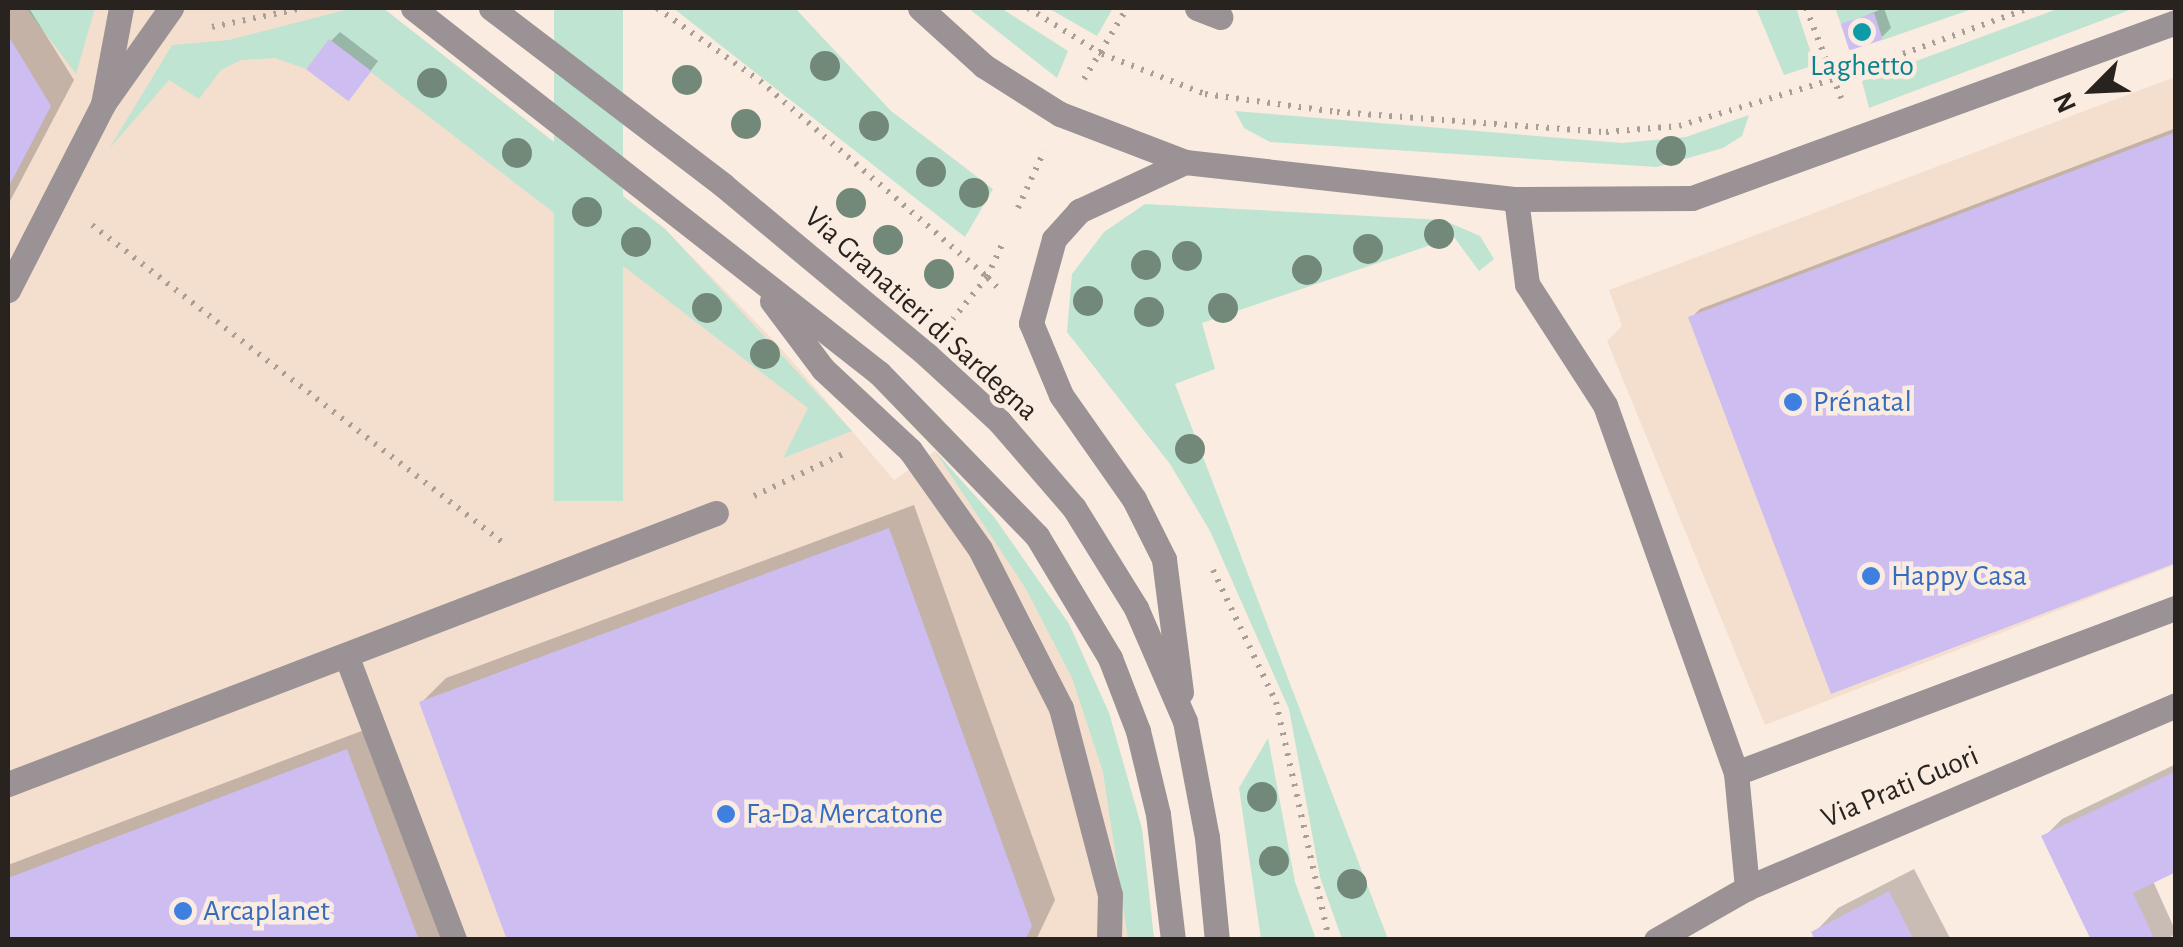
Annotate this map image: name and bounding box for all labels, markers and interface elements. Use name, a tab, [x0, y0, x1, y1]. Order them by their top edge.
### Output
marker: Laghetto	[1851, 21, 1873, 43]
north arrow	[2043, 40, 2143, 140]
place label: Laghetto	[1810, 48, 1914, 84]
text: N	[2049, 88, 2082, 117]
street label: Via Granatieri di Sardegna	[796, 199, 1046, 429]
place label: Prénatal	[1813, 384, 1912, 420]
marker: Prénatal	[1782, 391, 1804, 413]
place label: Happy Casa	[1891, 558, 2027, 594]
marker: Happy Casa	[1860, 565, 1882, 587]
street label: Via Prati Guori	[1816, 738, 1984, 836]
place label: Fa-Da Mercatone	[746, 796, 943, 832]
marker: Fa-Da Mercatone	[715, 803, 737, 825]
place label: Arcaplanet	[203, 893, 330, 929]
marker: Arcaplanet	[172, 900, 194, 922]

